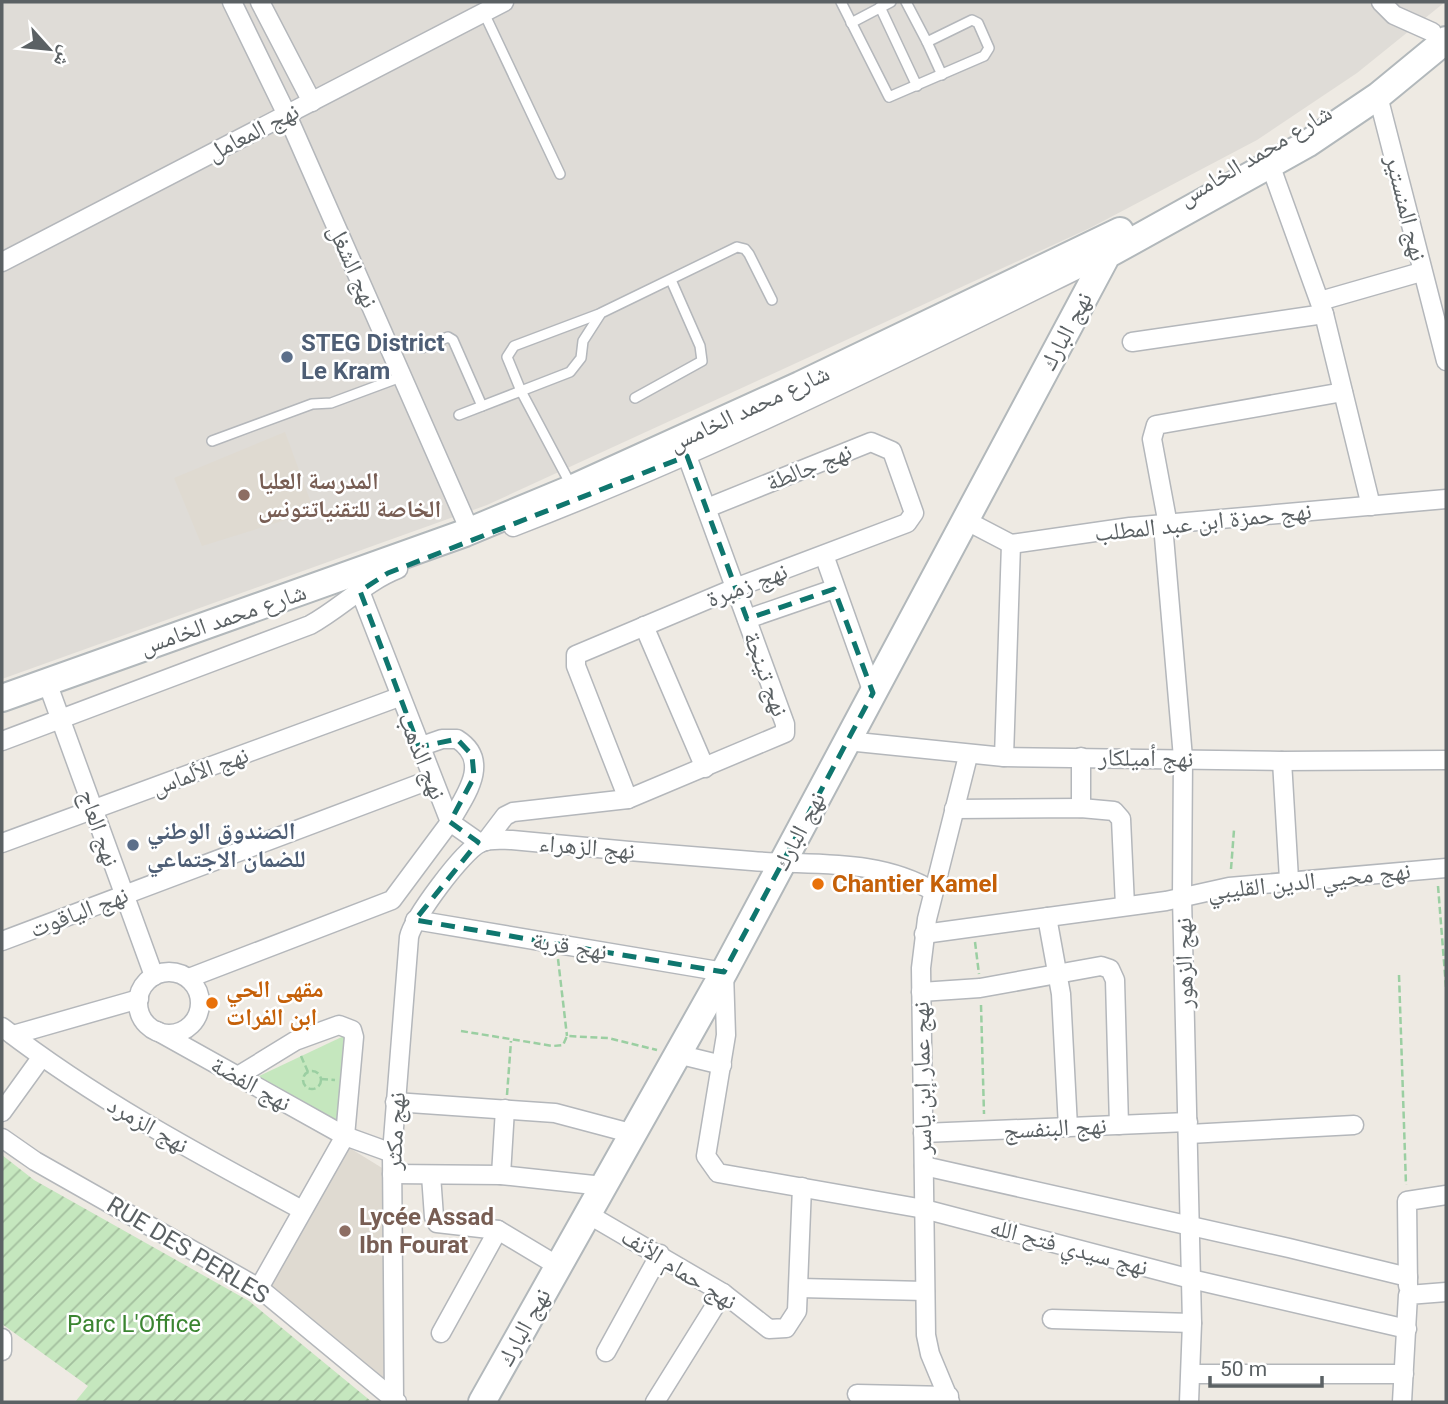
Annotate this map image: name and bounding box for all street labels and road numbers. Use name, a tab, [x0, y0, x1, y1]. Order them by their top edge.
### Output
street label: نهج المعامل	[202, 97, 304, 168]
street label: شارع محمد الخامس	[1173, 98, 1337, 213]
street label: نهج المنستير	[1378, 151, 1433, 264]
street label: نهج الشغل	[321, 220, 384, 313]
street label: نهج البارك	[1034, 287, 1099, 375]
street label: شارع محمد الخامس	[664, 359, 834, 458]
street label: نهج جالطة	[762, 437, 856, 498]
street label: نهج حمزة ابن عبد المطلب	[1093, 497, 1313, 548]
street label: نهج زمبرة	[703, 557, 792, 614]
street label: شارع محمد الخامس	[136, 577, 310, 662]
street label: نهج تينجة	[737, 628, 794, 721]
street label: نهج الذهب	[391, 708, 452, 804]
street label: نهج الألماس	[148, 741, 253, 802]
street label: نهج أميلكار	[1097, 743, 1194, 774]
street label: نهج العاج	[72, 786, 125, 871]
street label: نهج البارك	[767, 787, 832, 875]
street label: نهج الزهراء	[538, 829, 636, 866]
street label: نهج محيي الدين القليبي	[1206, 856, 1413, 911]
street label: نهج الياقوت	[26, 880, 132, 944]
street label: نهج الزهور	[1169, 917, 1200, 1010]
street label: نهج قربة	[531, 926, 609, 967]
street label: نهج عمار إبن ياسر	[907, 1001, 939, 1156]
street label: نهج الفضة	[206, 1051, 296, 1118]
street label: نهج الزمرد	[102, 1091, 193, 1160]
street label: نهج مكثر	[379, 1091, 412, 1172]
street label: نهج البنفسج	[1002, 1111, 1108, 1146]
street label: RUE DES PERLES	[102, 1191, 274, 1309]
street label: نهج سيدي فتح الله	[986, 1212, 1151, 1286]
street label: نهج حمام الأنف	[615, 1222, 742, 1317]
street label: نهج البارك	[491, 1283, 558, 1371]

